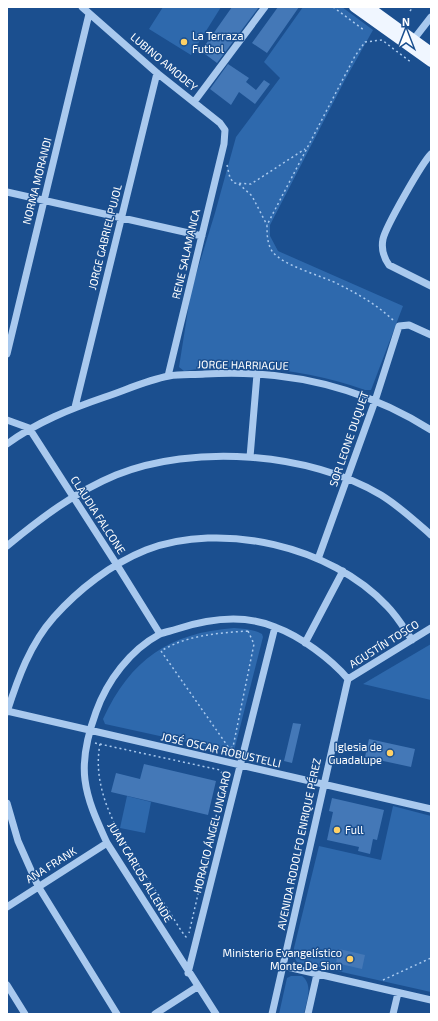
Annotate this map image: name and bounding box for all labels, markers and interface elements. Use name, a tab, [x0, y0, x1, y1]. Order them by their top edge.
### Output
north arrow	[386, 12, 426, 52]
text: N	[402, 15, 410, 28]
place label: La Terraza Futbol	[192, 29, 243, 55]
street label: LUBINO AMODEY	[128, 30, 201, 94]
marker: La Terraza Futbol	[179, 37, 189, 47]
street label: NORMA MORANDI	[19, 136, 54, 226]
street label: JORGE GABRIEL PUJOL	[85, 183, 124, 291]
street label: RENE SALAMANCA	[169, 207, 202, 300]
street label: JORGE HARRIAGUE	[197, 357, 289, 372]
street label: SOR LEONE DUQUET	[326, 389, 372, 489]
street label: CLAUDIA FALCONE	[68, 473, 128, 556]
street label: AGUSTÍN TOSCO	[347, 617, 421, 670]
street label: JOSÉ OSCAR ROBUSTELLI	[160, 729, 282, 770]
place label: Iglesia de Guadalupe	[329, 740, 382, 766]
marker: Iglesia de Guadalupe	[385, 748, 395, 758]
street label: AVENIDA RODOLFO ENRIQUE PÉREZ	[274, 757, 324, 931]
street label: HORACIO ÁNGEL UNGARO	[190, 769, 233, 894]
street label: JUAN CARLOS ALLENDE	[105, 819, 176, 924]
place label: Full	[345, 823, 364, 836]
marker: Full	[332, 825, 342, 835]
street label: ANA FRANK	[23, 844, 79, 885]
place label: Ministerio Evangelístico Monte De Sion	[223, 946, 342, 972]
marker: Ministerio Evangelístico Monte De Sion	[345, 954, 355, 964]

